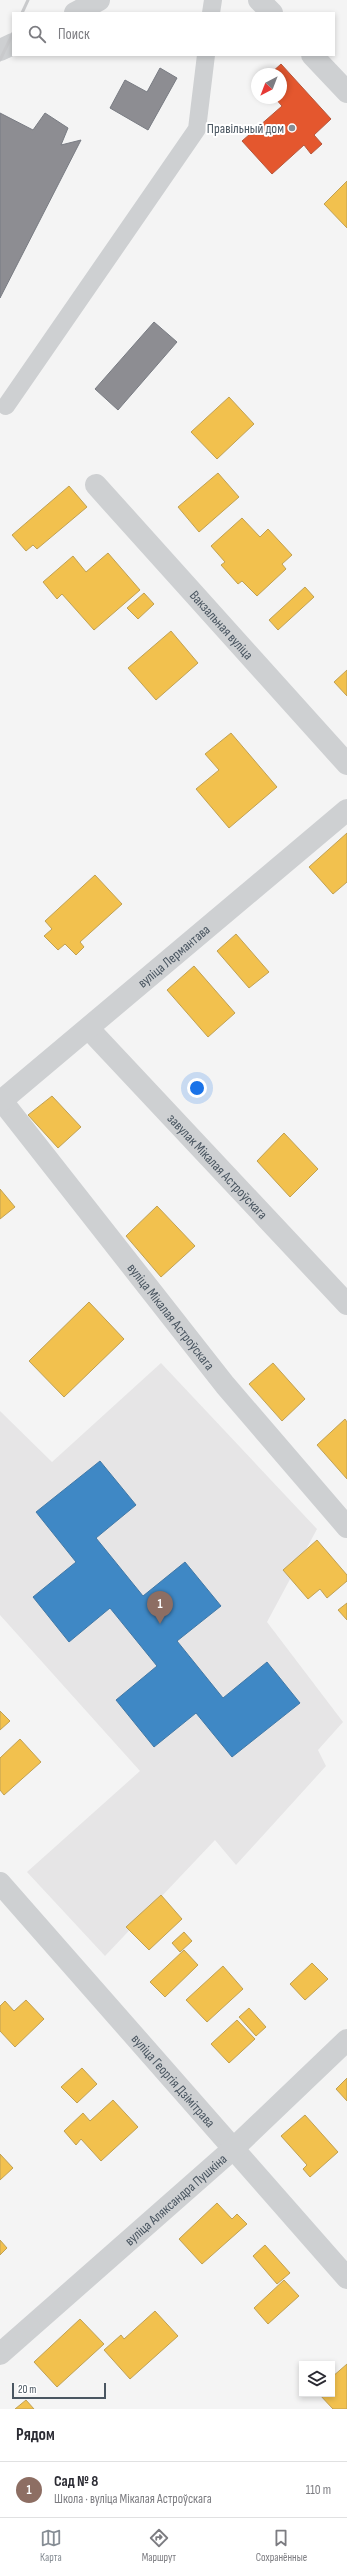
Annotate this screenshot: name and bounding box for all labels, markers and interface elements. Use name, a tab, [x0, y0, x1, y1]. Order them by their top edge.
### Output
search box	[12, 12, 335, 56]
icon: search	[26, 23, 48, 45]
text: Поиск	[58, 25, 90, 44]
north arrow	[251, 68, 287, 104]
place label: Правільный дом	[207, 120, 284, 137]
marker: Правільный дом	[287, 123, 297, 133]
street label: Вакзальная вуліца	[186, 587, 257, 663]
street label: вуліца Лермантава	[134, 921, 213, 991]
your location	[187, 1078, 207, 1098]
street label: завулак Мікалая Астроўскага	[164, 1110, 271, 1223]
street label: вуліца Мікалая Астроўскага	[124, 1260, 218, 1373]
pin: 1	[147, 1591, 173, 1624]
street label: вуліца Георгія Дзімітрава	[128, 2030, 219, 2131]
street label: вуліца Аляксандра Пушкіна	[121, 2150, 230, 2249]
map controls	[299, 2361, 335, 2397]
button: layers	[299, 2361, 335, 2397]
scale bar	[12, 2381, 106, 2400]
text: 20 m	[18, 2383, 36, 2396]
text: Рядом	[16, 2425, 55, 2445]
text: Сад № 8	[54, 2472, 98, 2491]
text: 1	[26, 2482, 32, 2498]
text: 110 m	[306, 2482, 331, 2498]
text: Школа · вуліца Мікалая Астроўскага	[54, 2491, 212, 2507]
tab: Карта	[40, 2527, 62, 2564]
tab: Маршрут	[142, 2527, 176, 2564]
tab: Сохранённые	[256, 2527, 307, 2564]

